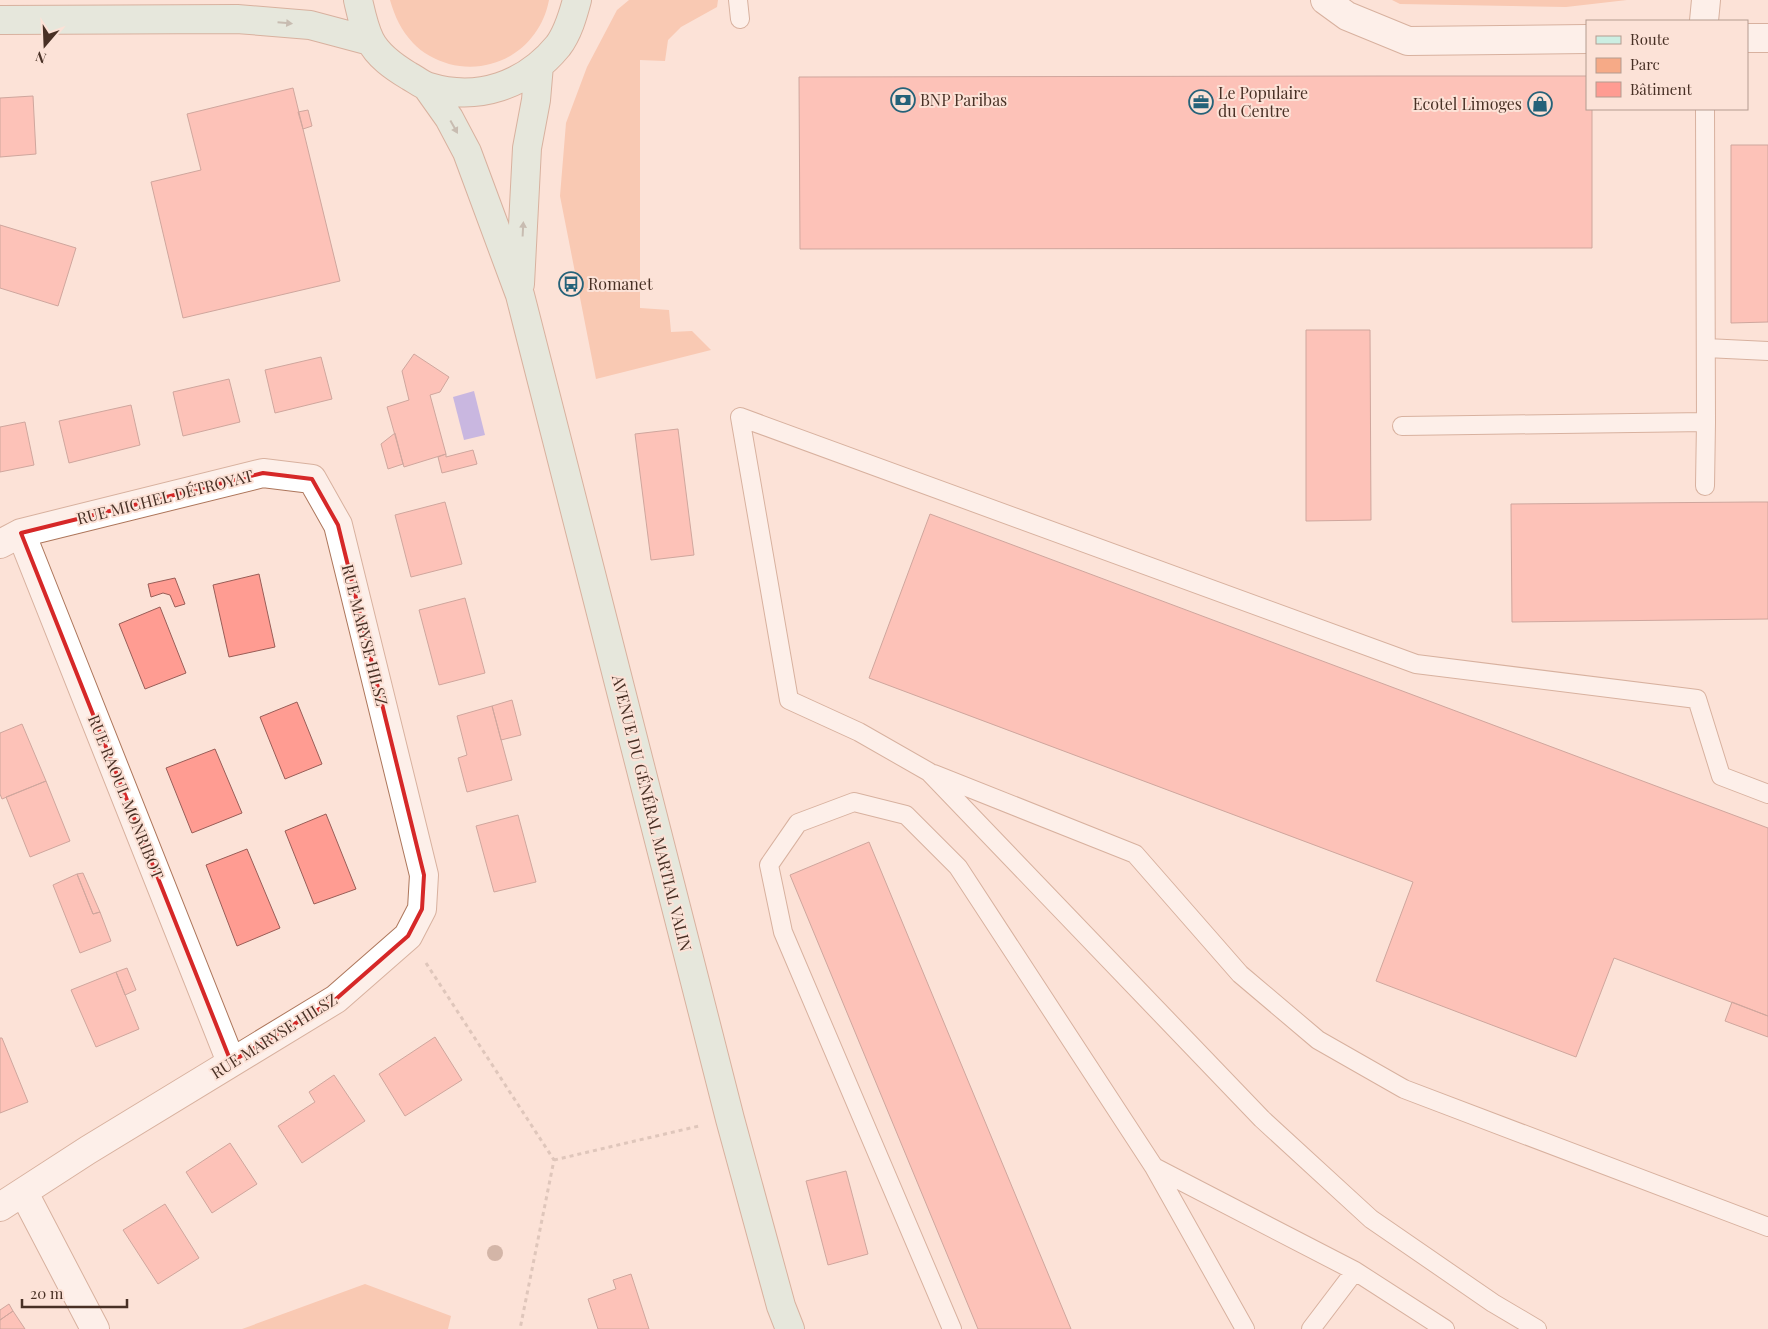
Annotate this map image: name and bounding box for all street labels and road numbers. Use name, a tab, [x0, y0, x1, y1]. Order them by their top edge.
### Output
street label: RUE MICHEL DÉTROYAT	[74, 464, 255, 529]
street label: RUE MARYSE HILSZ	[338, 562, 393, 708]
street label: AVENUE DU GÉNÉRAL MARTIAL VALIN	[608, 672, 697, 953]
street label: RUE RAOUL MONRIBOT	[84, 711, 169, 882]
street label: RUE MARYSE HILSZ	[207, 988, 341, 1083]

